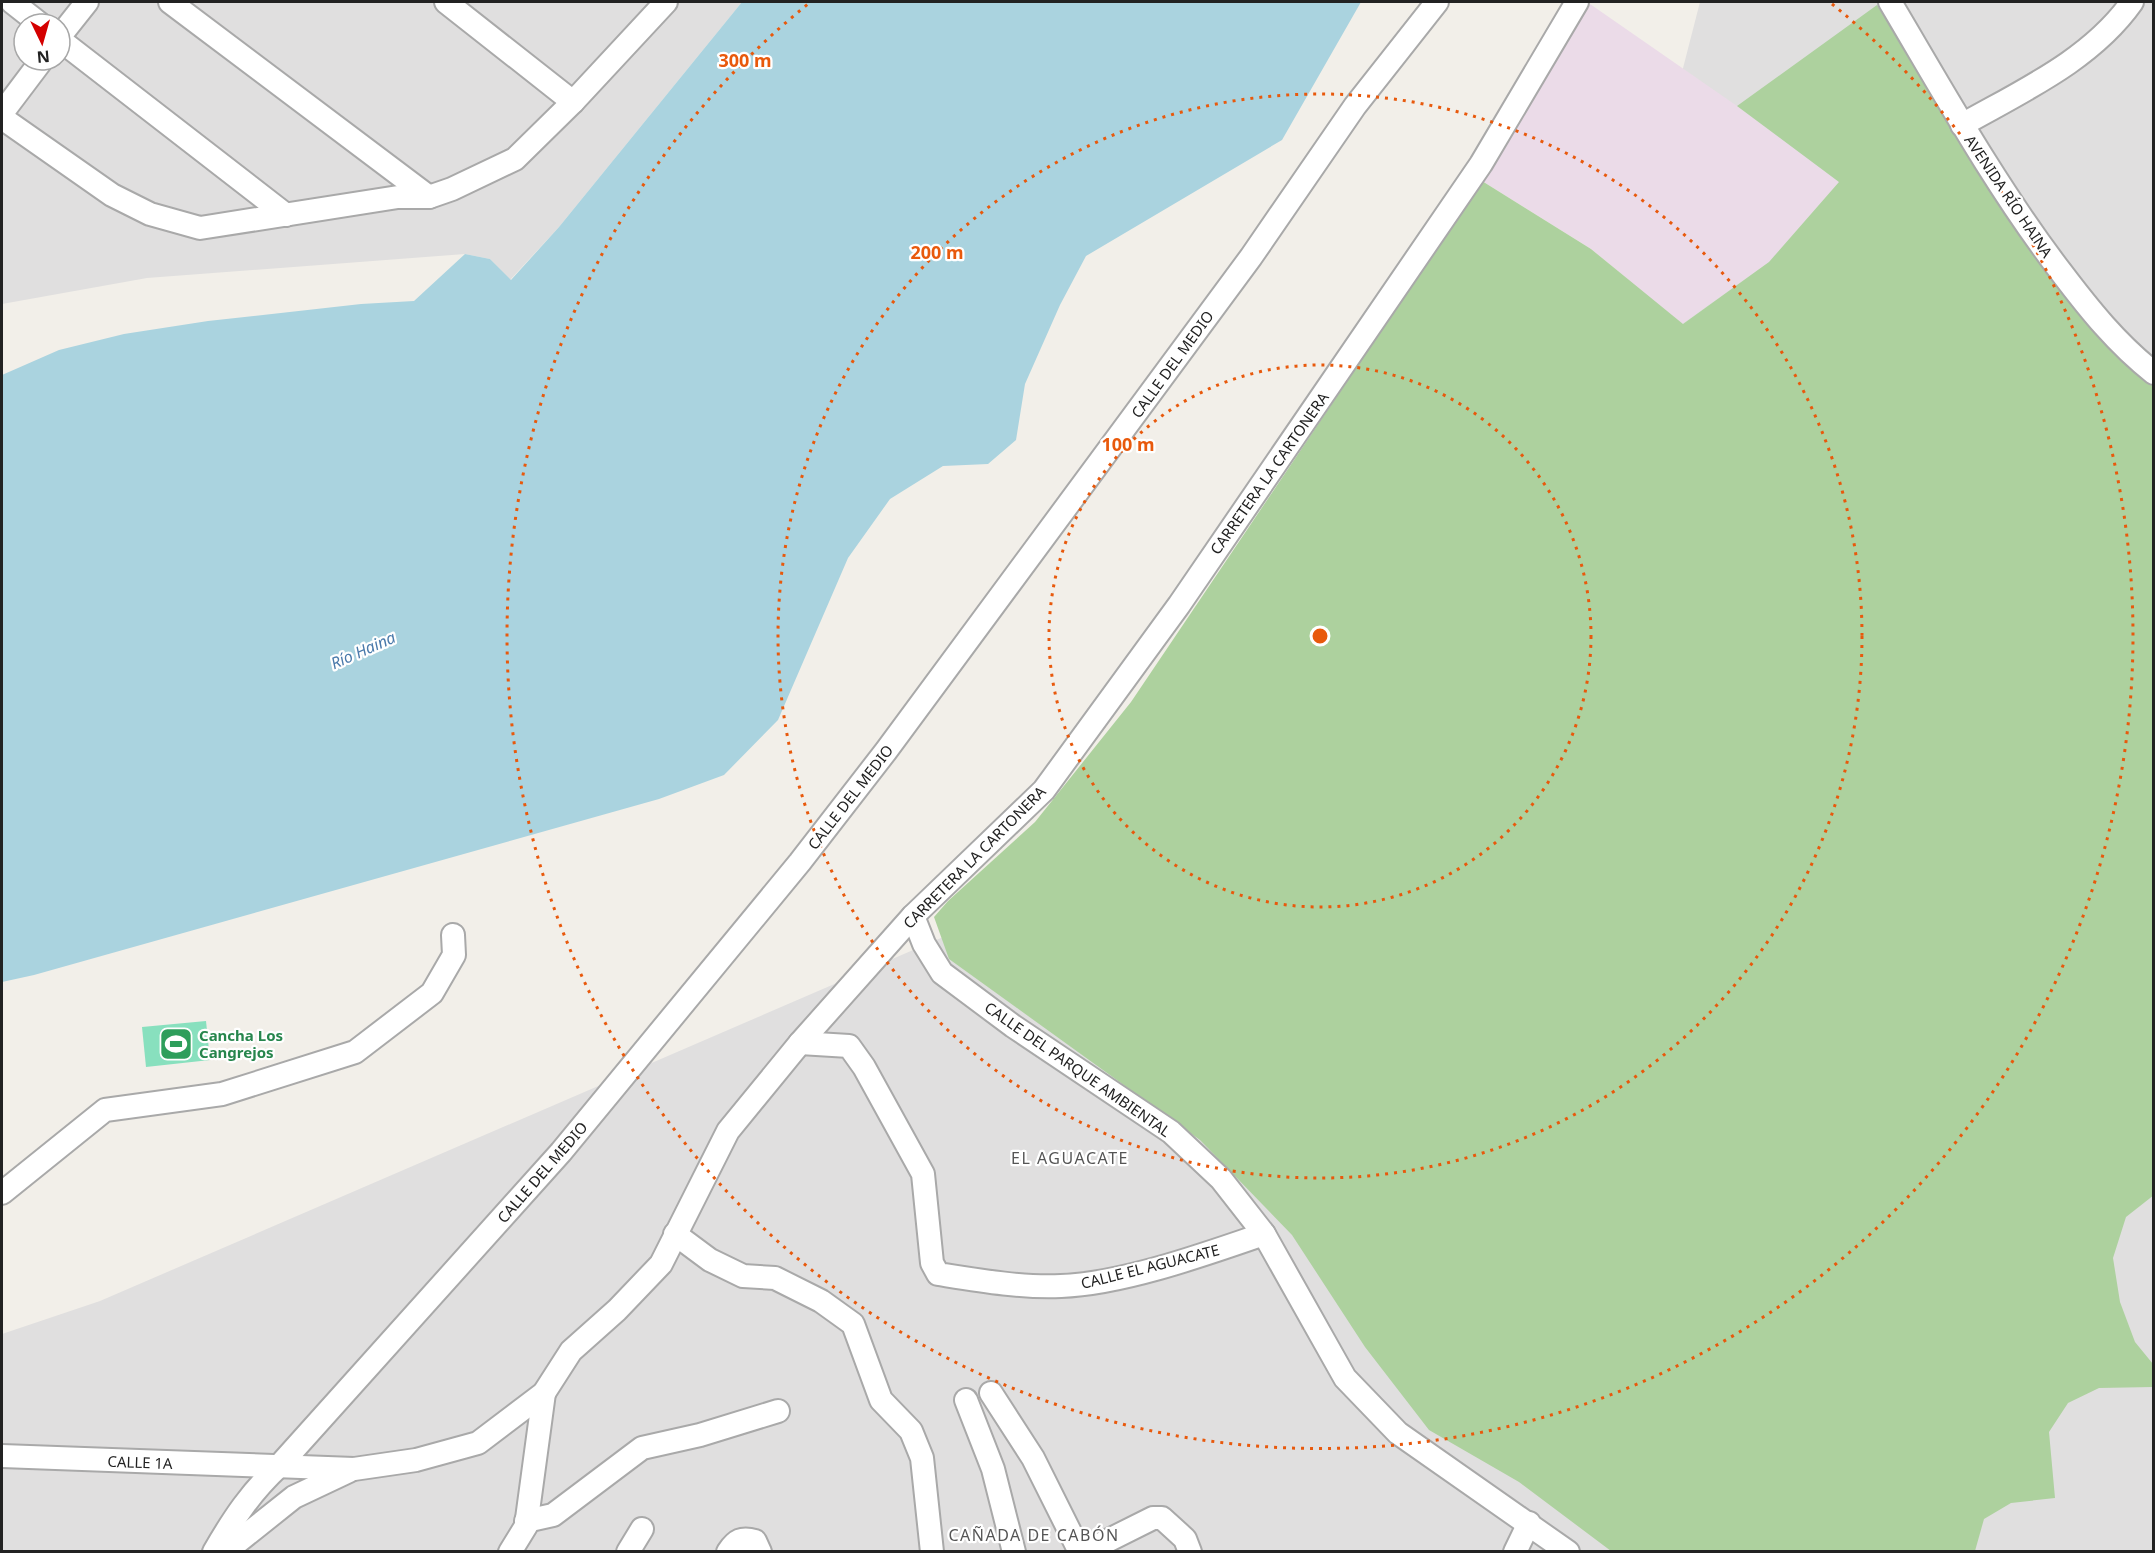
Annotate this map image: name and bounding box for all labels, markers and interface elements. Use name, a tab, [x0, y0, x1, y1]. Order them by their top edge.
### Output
north arrow	[12, 12, 72, 72]
text: N	[36, 45, 51, 68]
text: 300 m	[718, 48, 772, 72]
street label: AVENIDA RÍO HAINA	[1961, 131, 2058, 262]
text: 200 m	[910, 240, 964, 264]
street label: CALLE DEL MEDIO	[1126, 306, 1218, 422]
street label: CARRETERA LA CARTONERA	[1205, 388, 1333, 558]
text: 100 m	[1101, 432, 1155, 456]
water label: Río Haina	[327, 626, 399, 674]
centre of rings	[1310, 626, 1330, 646]
street label: CALLE DEL MEDIO	[803, 740, 897, 854]
street label: CARRETERA LA CARTONERA	[898, 781, 1050, 933]
street label: CALLE DEL PARQUE AMBIENTAL	[981, 997, 1175, 1141]
place label: Cancha Los Cangrejos	[199, 1025, 283, 1062]
sports icon: Cancha Los Cangrejos	[158, 1026, 194, 1062]
street label: CALLE DEL MEDIO	[493, 1117, 591, 1227]
district label: EL AGUACATE	[1011, 1147, 1129, 1169]
street label: CALLE EL AGUACATE	[1079, 1239, 1221, 1293]
street label: CALLE 1A	[107, 1451, 173, 1473]
district label: CAÑADA DE CABÓN	[948, 1524, 1120, 1546]

